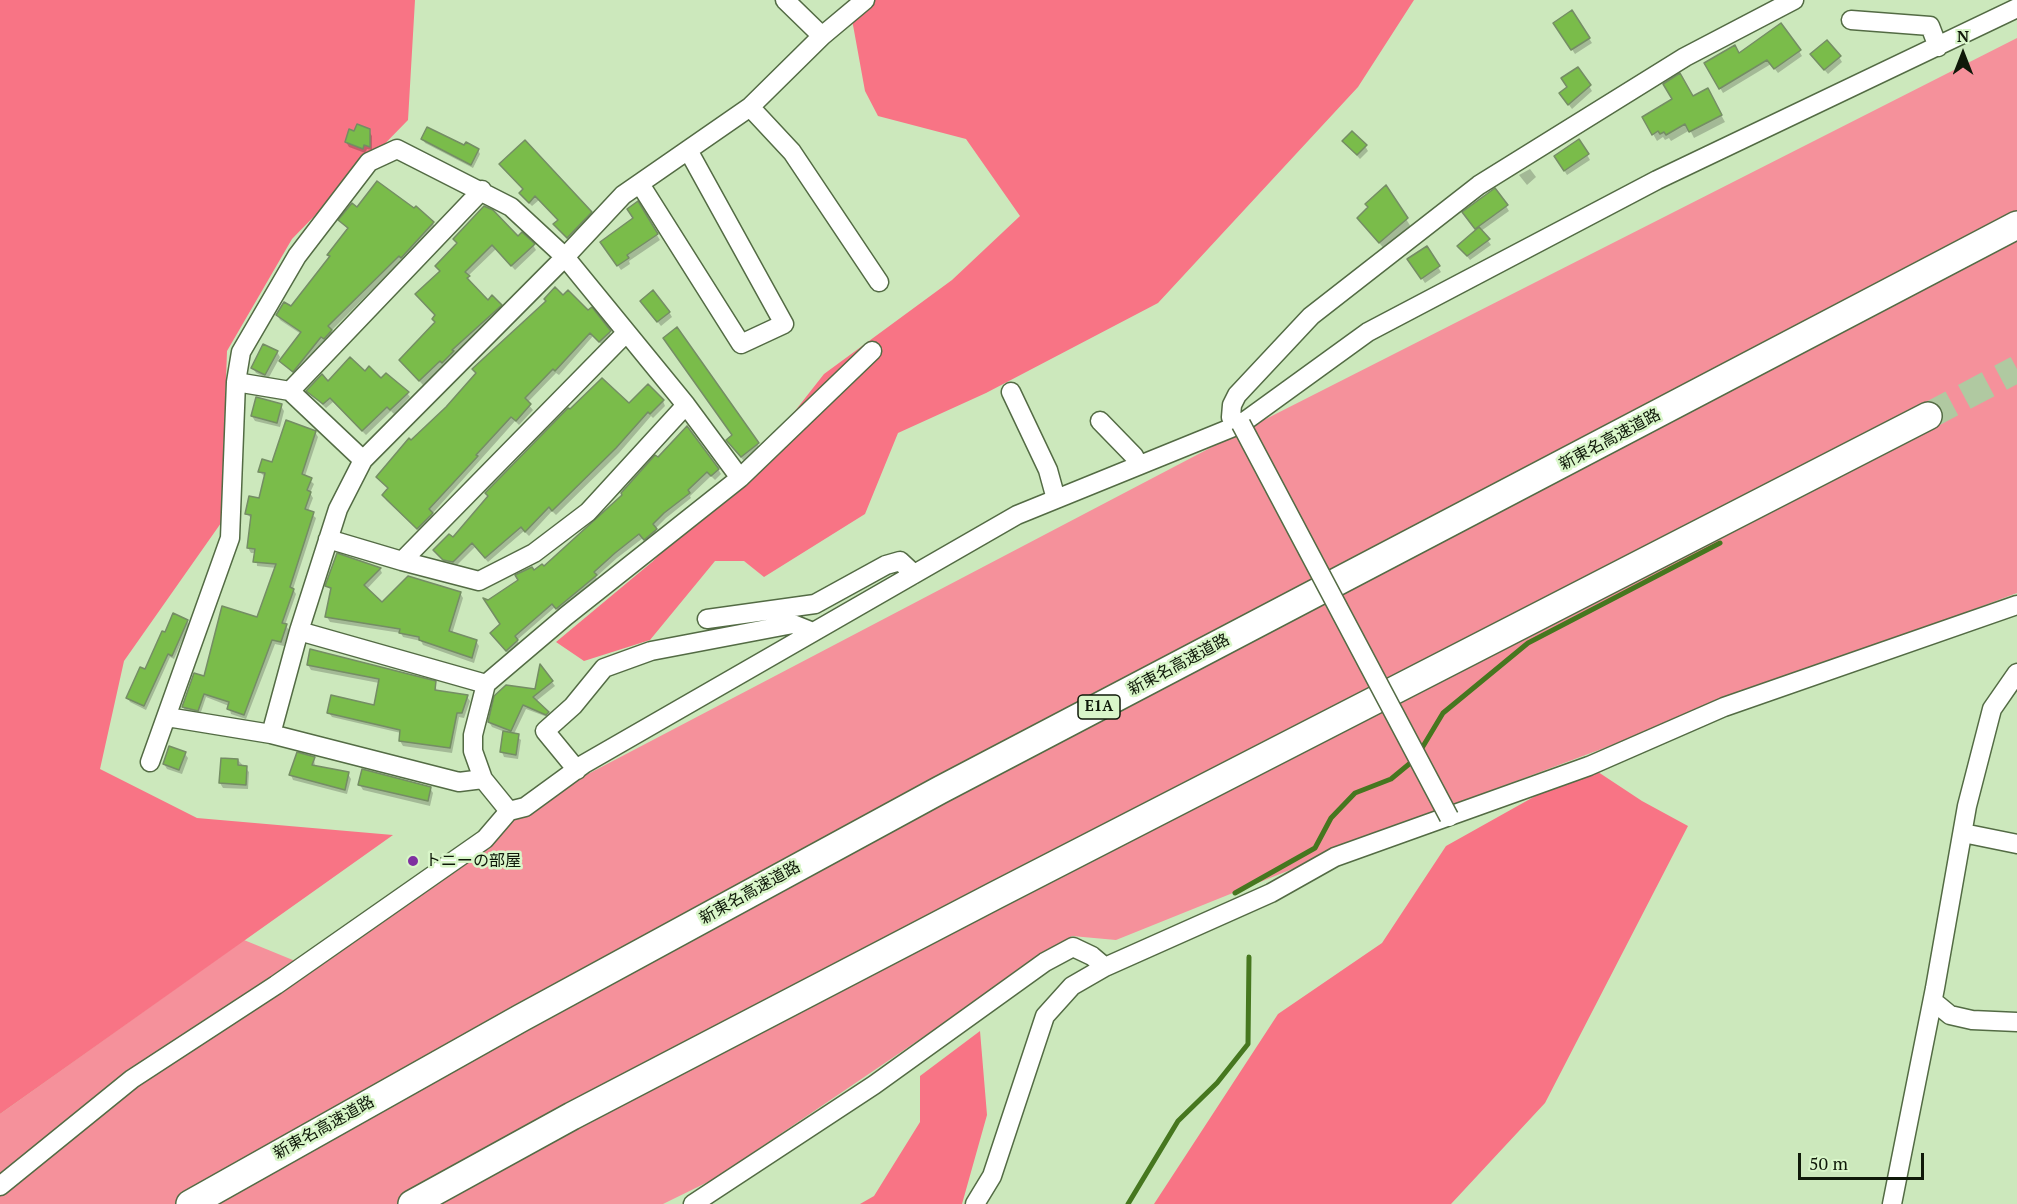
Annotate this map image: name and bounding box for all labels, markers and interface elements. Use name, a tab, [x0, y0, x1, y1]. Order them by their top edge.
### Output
north arrow	[1933, 24, 1993, 84]
text: N	[1957, 25, 1969, 47]
street label: 新東名高速道路	[1556, 405, 1664, 475]
street label: 新東名高速道路	[1125, 630, 1233, 700]
road number: E1A	[1078, 695, 1120, 719]
place label: トニーの部屋	[425, 851, 521, 871]
marker: トニーの部屋	[406, 854, 420, 868]
street label: 新東名高速道路	[696, 857, 804, 929]
street label: 新東名高速道路	[270, 1092, 378, 1164]
scale bar	[1801, 1141, 1927, 1179]
text: 50 m	[1809, 1151, 1848, 1175]

